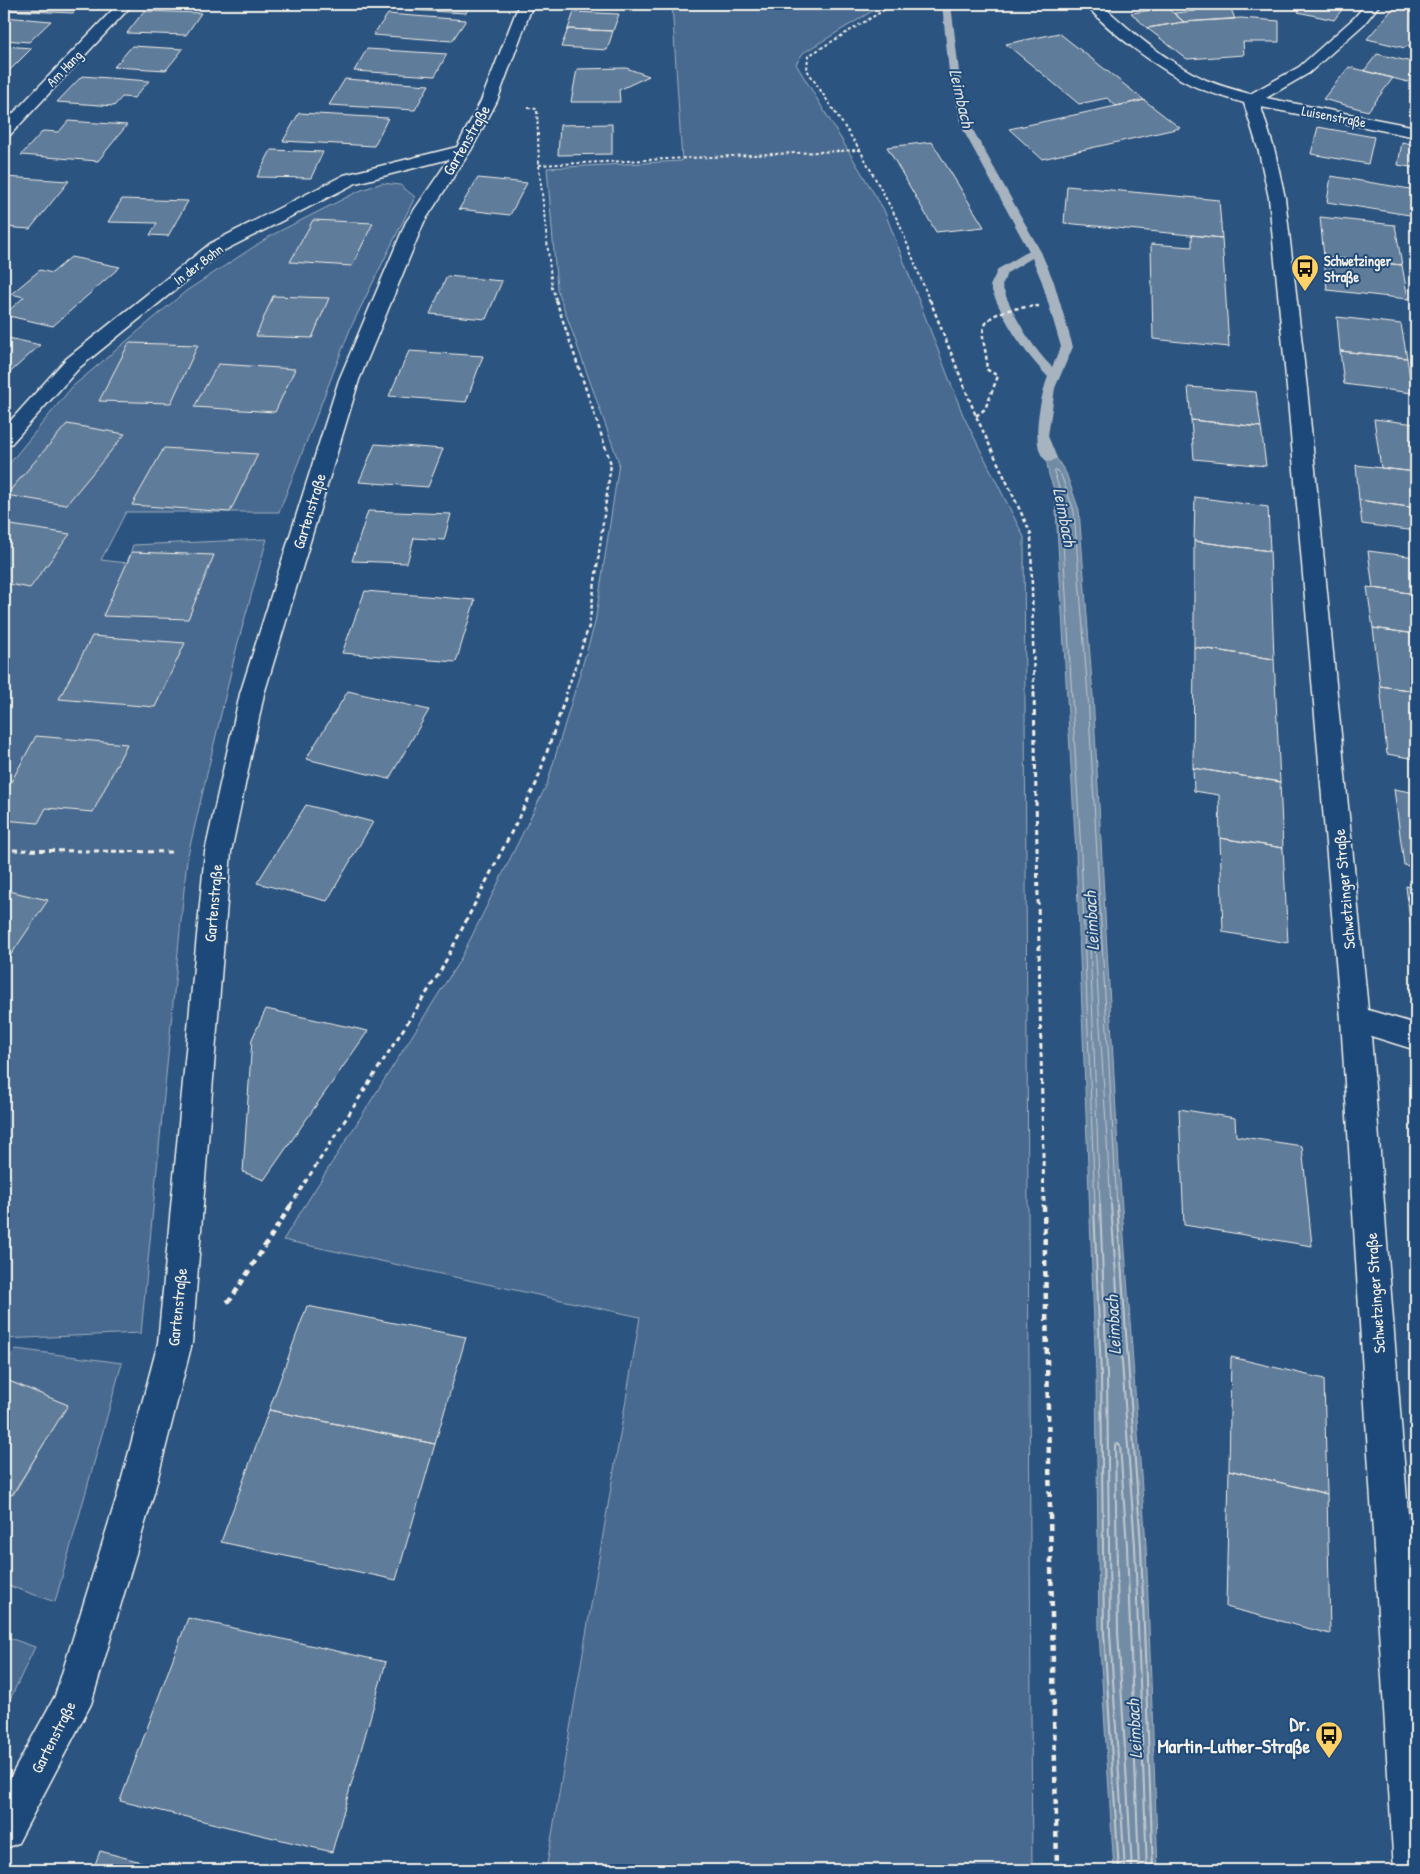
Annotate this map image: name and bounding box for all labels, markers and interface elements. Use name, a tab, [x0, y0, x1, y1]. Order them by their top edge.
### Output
street label: Am Hang	[42, 46, 87, 91]
water label: Leimbach	[943, 66, 981, 131]
street label: Gartenstraße	[437, 100, 495, 179]
street label: Luisenstraße	[1300, 100, 1368, 133]
street label: In der Bohn	[169, 239, 227, 289]
place label: Schwetzinger Straße	[1324, 251, 1392, 288]
bus stop icon: Schwetzinger Straße	[1290, 253, 1320, 292]
street label: Gartenstraße	[287, 470, 331, 552]
water label: Leimbach	[1047, 486, 1083, 550]
street label: Schwetzinger Straße	[1328, 827, 1360, 950]
street label: Gartenstraße	[199, 862, 227, 943]
water label: Leimbach	[1077, 889, 1105, 951]
street label: Schwetzinger Straße	[1360, 1231, 1390, 1354]
street label: Gartenstraße	[162, 1266, 192, 1347]
water label: Leimbach	[1099, 1293, 1127, 1355]
street label: Gartenstraße	[25, 1697, 81, 1777]
water label: Leimbach	[1120, 1697, 1148, 1759]
place label: Dr. Martin-Luther-Straße	[1158, 1711, 1310, 1760]
bus stop icon: Dr. Martin-Luther-Straße	[1314, 1720, 1344, 1759]

